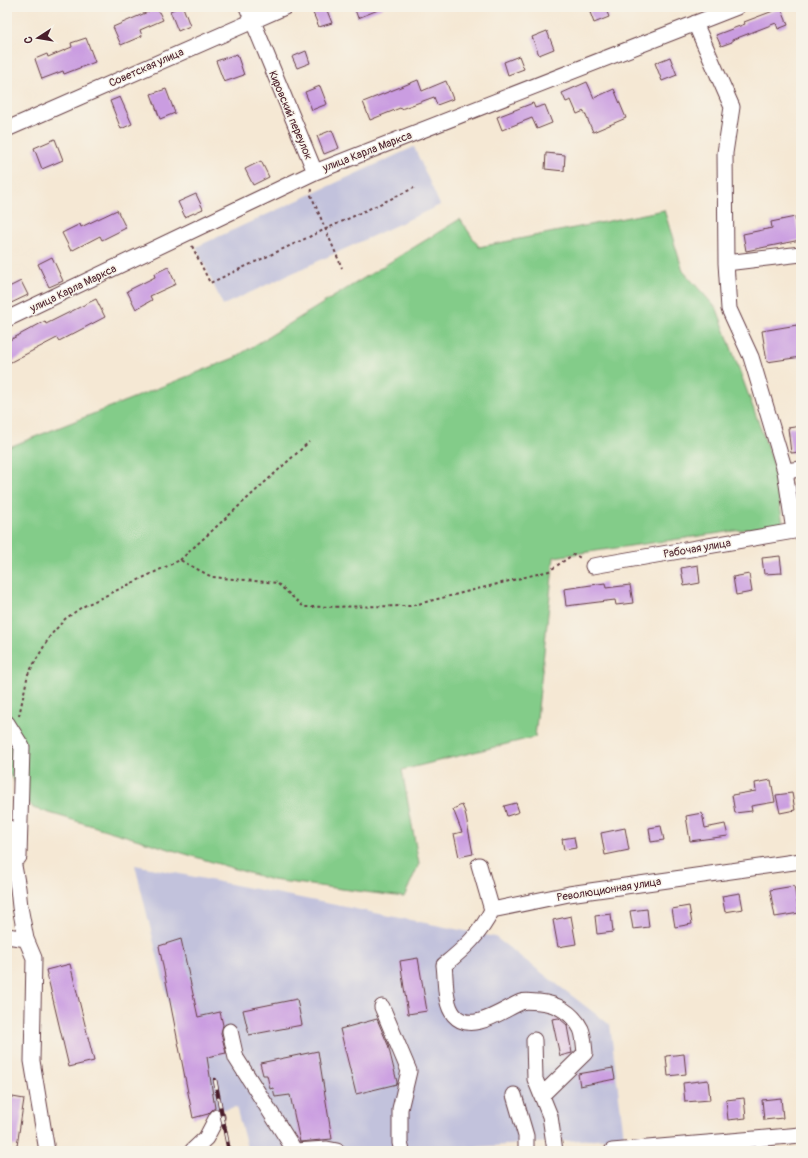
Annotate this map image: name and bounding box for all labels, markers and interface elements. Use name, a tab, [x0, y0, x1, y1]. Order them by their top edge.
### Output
north arrow	[18, 18, 58, 58]
text: С	[22, 35, 36, 45]
street label: Советская улица	[107, 45, 186, 90]
street label: Кировский переулок	[266, 69, 315, 162]
street label: улица Карла Маркса	[320, 128, 414, 175]
street label: улица Карла Маркса	[27, 262, 118, 315]
street label: Рабочая улица	[662, 536, 732, 561]
street label: Революционная улица	[556, 875, 662, 904]

